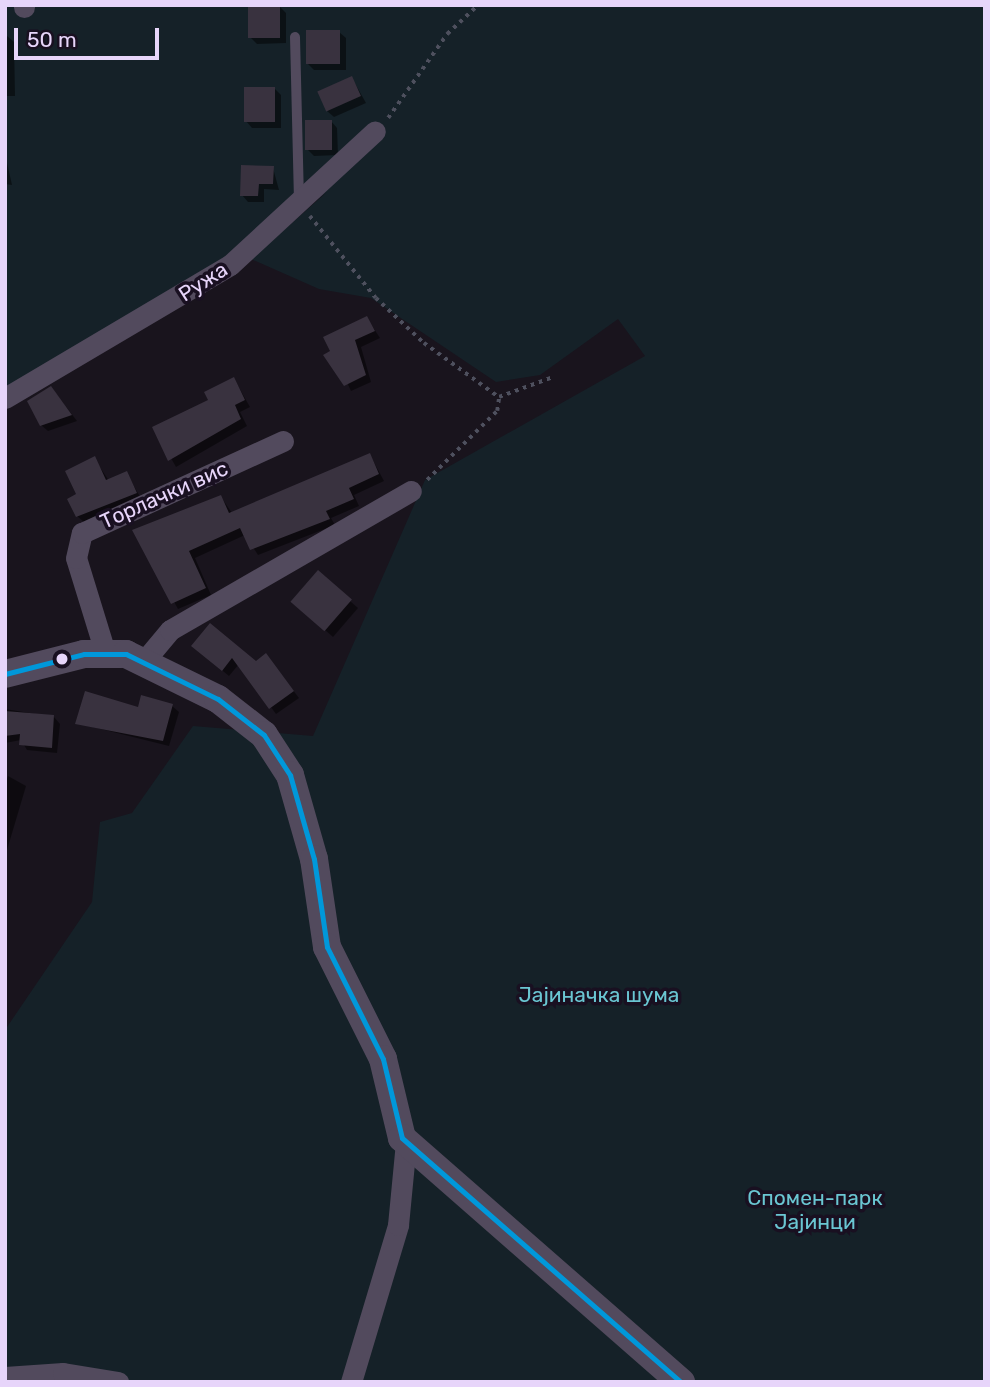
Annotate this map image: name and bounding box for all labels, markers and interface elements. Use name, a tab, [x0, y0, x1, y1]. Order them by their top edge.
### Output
scale bar	[18, 14, 163, 58]
text: 50 m	[27, 27, 77, 52]
street label: Ружа	[174, 257, 232, 307]
street label: Торлачки вис	[96, 456, 232, 534]
unlabelled marker	[55, 652, 69, 666]
park label: Јајиначка шума	[519, 982, 679, 1008]
park label: Спомен-парк Јајинци	[747, 1185, 883, 1235]

